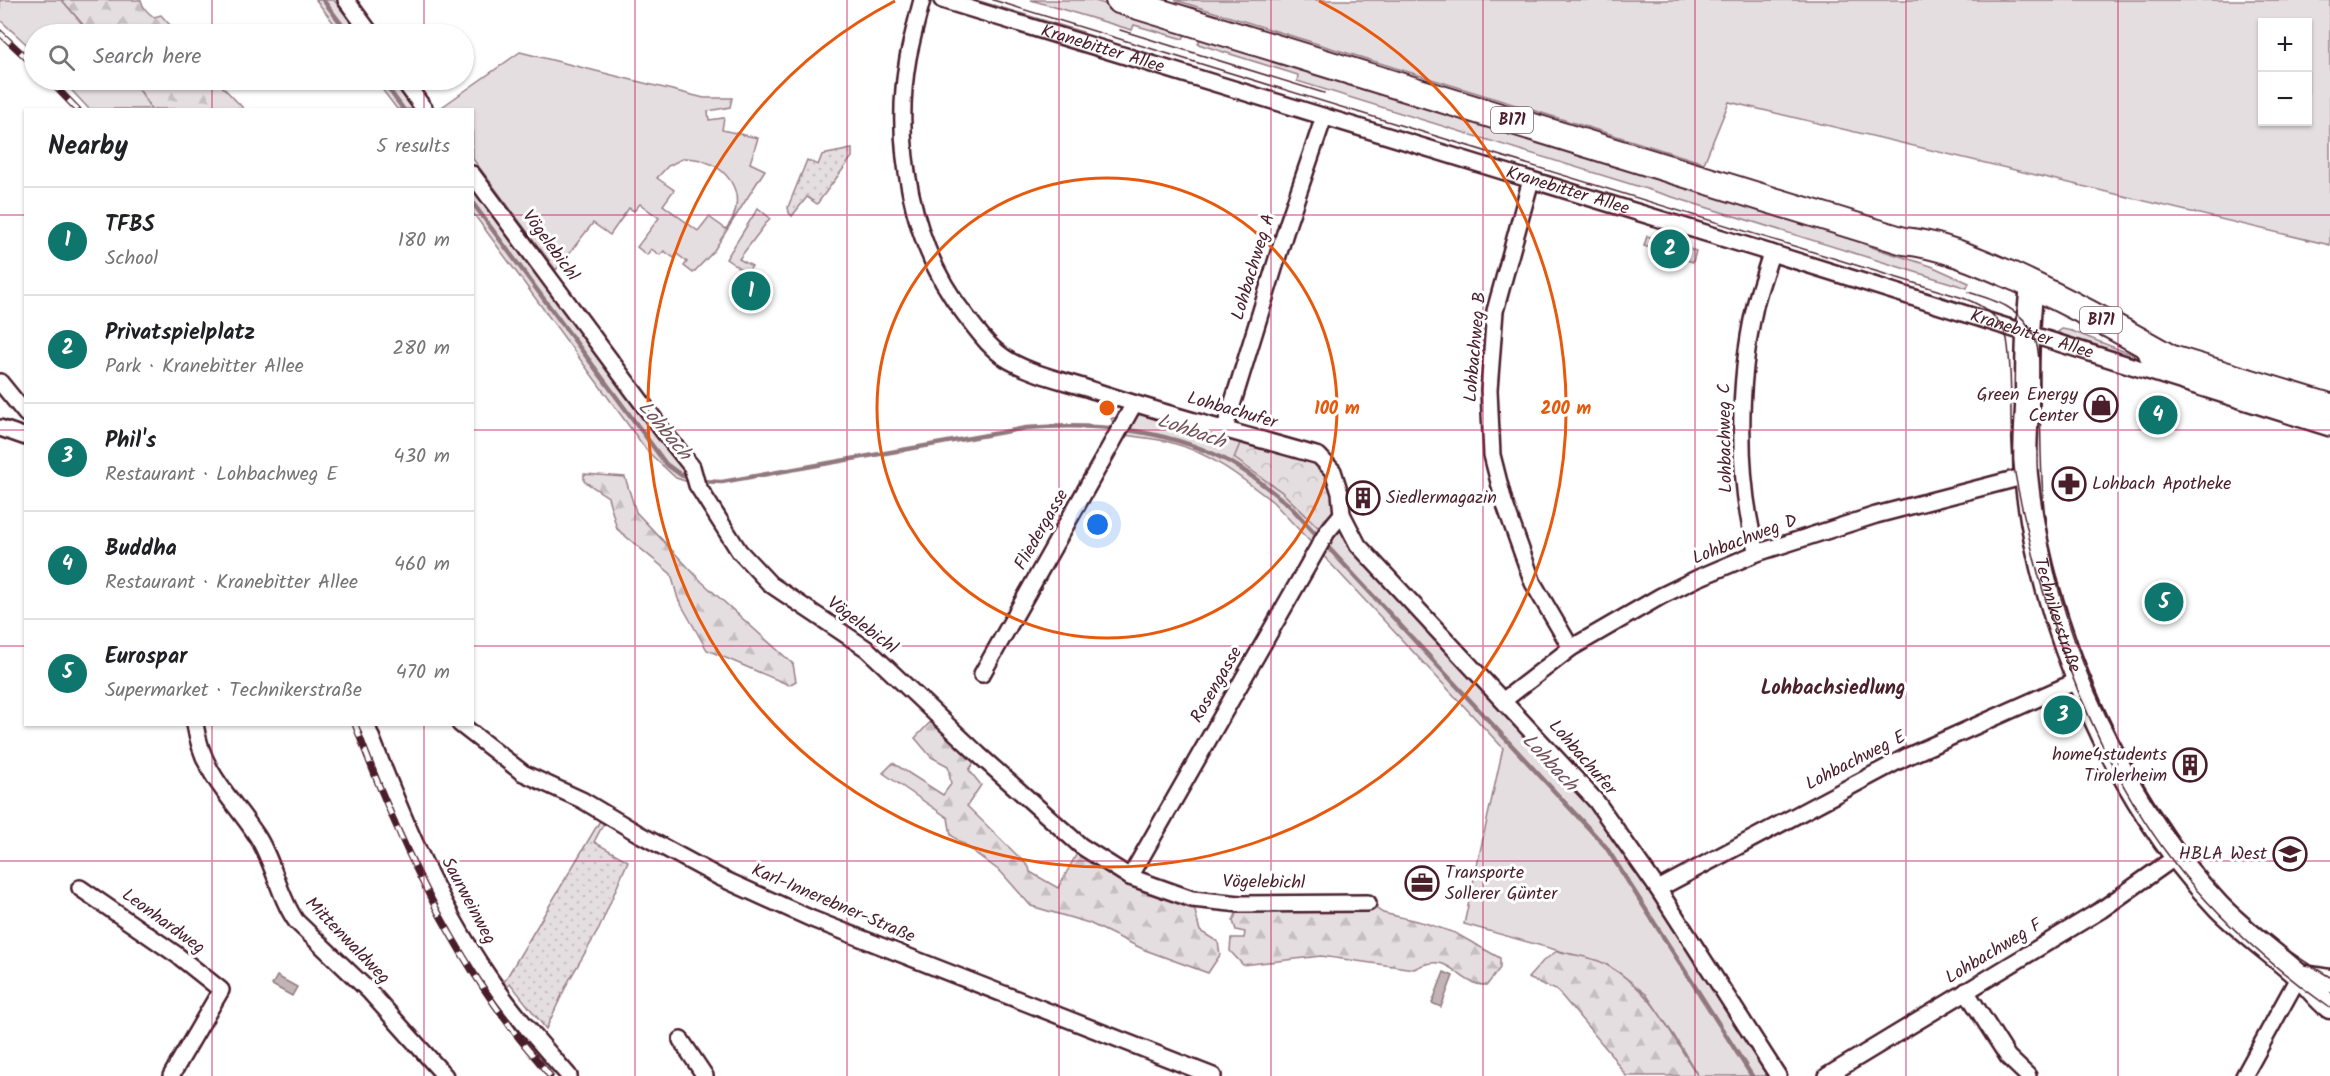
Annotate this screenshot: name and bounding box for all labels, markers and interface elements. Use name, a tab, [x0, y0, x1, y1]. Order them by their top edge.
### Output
street label: Kranebitter Allee	[1037, 17, 1168, 82]
map controls	[2258, 18, 2312, 126]
button: +	[2258, 18, 2312, 72]
search box	[24, 24, 474, 90]
text: Search here	[93, 40, 201, 75]
icon: search	[45, 41, 78, 74]
button: −	[2258, 72, 2312, 126]
road number: B171	[1491, 107, 1533, 133]
text: Nearby	[48, 126, 128, 168]
text: 5 results	[376, 131, 450, 163]
street label: Kranebitter Allee	[1502, 158, 1633, 223]
street label: Vögelebichl	[514, 204, 586, 288]
text: TFBS	[105, 208, 155, 243]
street label: Lohbachweg A	[1224, 210, 1284, 324]
text: 1	[64, 225, 71, 257]
text: 180 m	[398, 225, 450, 257]
pin: 2	[1650, 226, 1690, 272]
text: School	[105, 243, 158, 275]
pin: 1	[732, 268, 771, 314]
street label: Lohbachweg B	[1457, 291, 1495, 403]
street label: Kranebitter Allee	[1966, 302, 2097, 368]
road number: B171	[2080, 307, 2122, 333]
text: Privatspielplatz	[105, 316, 255, 351]
text: 2	[62, 333, 73, 365]
text: 280 m	[392, 333, 450, 365]
text: Park · Kranebitter Allee	[105, 351, 304, 383]
place label: Green Energy Center	[1977, 381, 2079, 431]
street label: Lohbachweg C	[1711, 383, 1741, 493]
shop icon: Green Energy Center	[2083, 387, 2119, 423]
street label: Lohbachufer	[1184, 388, 1280, 434]
pin: 4	[2138, 392, 2178, 438]
water label: Lohbach	[629, 394, 700, 470]
text: 100 m	[1314, 395, 1360, 424]
text: 200 m	[1541, 395, 1592, 424]
centre of rings	[1097, 398, 1117, 418]
water label: Lohbach	[1154, 409, 1228, 455]
text: Phil's	[105, 424, 156, 459]
text: 3	[62, 441, 73, 473]
text: 430 m	[394, 441, 450, 473]
text: Restaurant · Lohbachweg E	[105, 459, 338, 491]
pharmacy icon: Lohbach Apotheke	[2051, 466, 2087, 502]
place label: Lohbach Apotheke	[2092, 470, 2231, 499]
building icon: Siedlermagazin	[1345, 480, 1381, 516]
street label: Fliedergasse	[1007, 484, 1077, 576]
place label: Siedlermagazin	[1386, 484, 1497, 513]
street label: Lohbachweg D	[1688, 506, 1802, 573]
your location	[1083, 510, 1112, 539]
text: Buddha	[105, 532, 177, 567]
text: 4	[62, 549, 73, 581]
text: 460 m	[394, 549, 450, 581]
street label: Technikerstraße	[2026, 554, 2089, 677]
text: Restaurant · Kranebitter Allee	[105, 567, 358, 599]
pin: 5	[2144, 580, 2184, 624]
street label: Vögelebichl	[820, 590, 904, 663]
text: Eurospar	[105, 640, 187, 675]
street label: Rosengasse	[1183, 641, 1251, 729]
text: 5	[62, 657, 73, 689]
text: 470 m	[396, 657, 450, 689]
district label: Lohbachsiedlung	[1761, 673, 1905, 705]
text: Supermarket · Technikerstraße	[105, 675, 362, 707]
pin: 3	[2044, 692, 2082, 738]
street label: Lohbachufer	[1543, 716, 1621, 800]
street label: Lohbachweg E	[1801, 723, 1912, 799]
water label: Lohbach	[1516, 729, 1582, 797]
place label: home4students Tirolerheim	[2052, 741, 2167, 791]
building icon: home4students Tirolerheim	[2172, 747, 2208, 783]
school or university icon: HBLA West	[2272, 836, 2308, 872]
place label: HBLA West	[2179, 840, 2268, 869]
street label: Saurweinweg	[433, 852, 503, 950]
street label: Karl-Innerebner-Straße	[747, 856, 919, 952]
place label: Transporte Sollerer Günter	[1445, 859, 1558, 909]
office icon: Transporte Sollerer Günter	[1404, 865, 1440, 901]
street label: Vögelebichl	[1222, 868, 1306, 898]
street label: Leonhardweg	[115, 882, 211, 962]
street label: Mittenwaldweg	[297, 890, 397, 992]
street label: Lohbachweg F	[1940, 911, 2049, 992]

